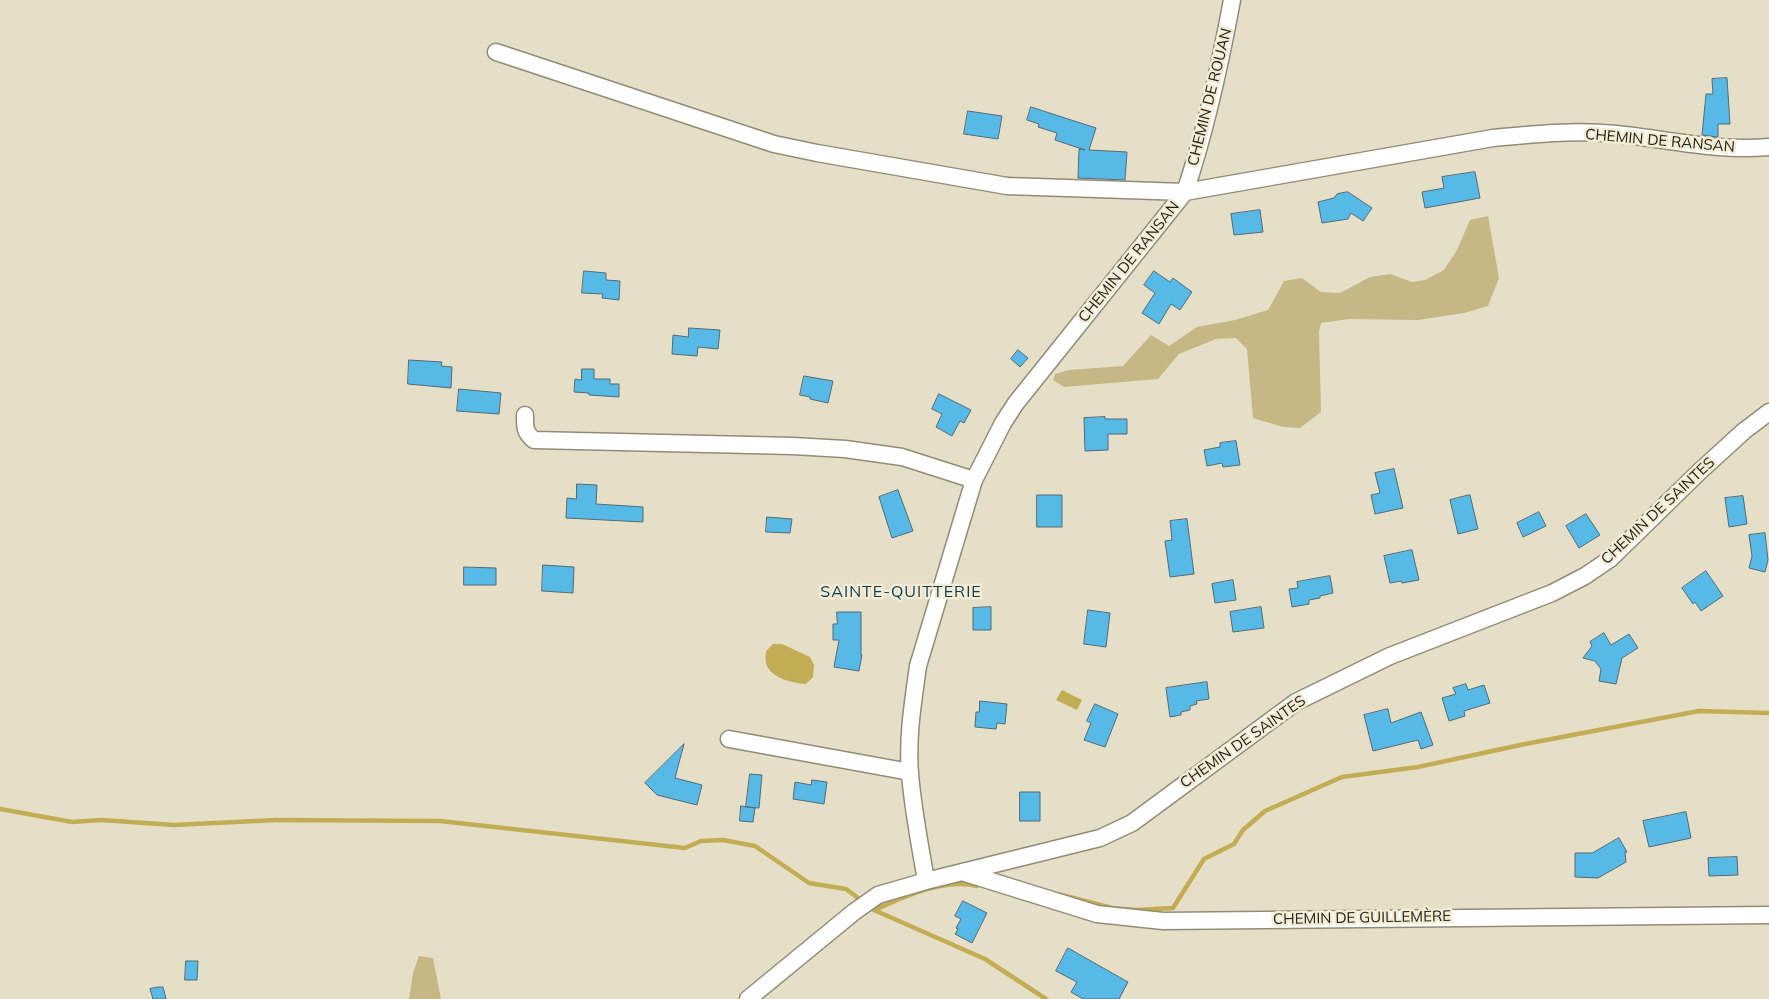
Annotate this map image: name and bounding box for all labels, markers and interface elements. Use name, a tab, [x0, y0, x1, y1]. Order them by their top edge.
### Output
street label: CHEMIN DE ROUAN	[1184, 26, 1236, 168]
street label: CHEMIN DE RANSAN	[1584, 125, 1736, 157]
street label: CHEMIN DE RANSAN	[1075, 198, 1183, 326]
street label: CHEMIN DE SAINTES	[1597, 454, 1719, 568]
district label: SAINTE-QUITTERIE	[818, 582, 984, 602]
street label: CHEMIN DE SAINTES	[1177, 692, 1309, 792]
street label: CHEMIN DE GUILLEMÈRE	[1273, 907, 1451, 929]

